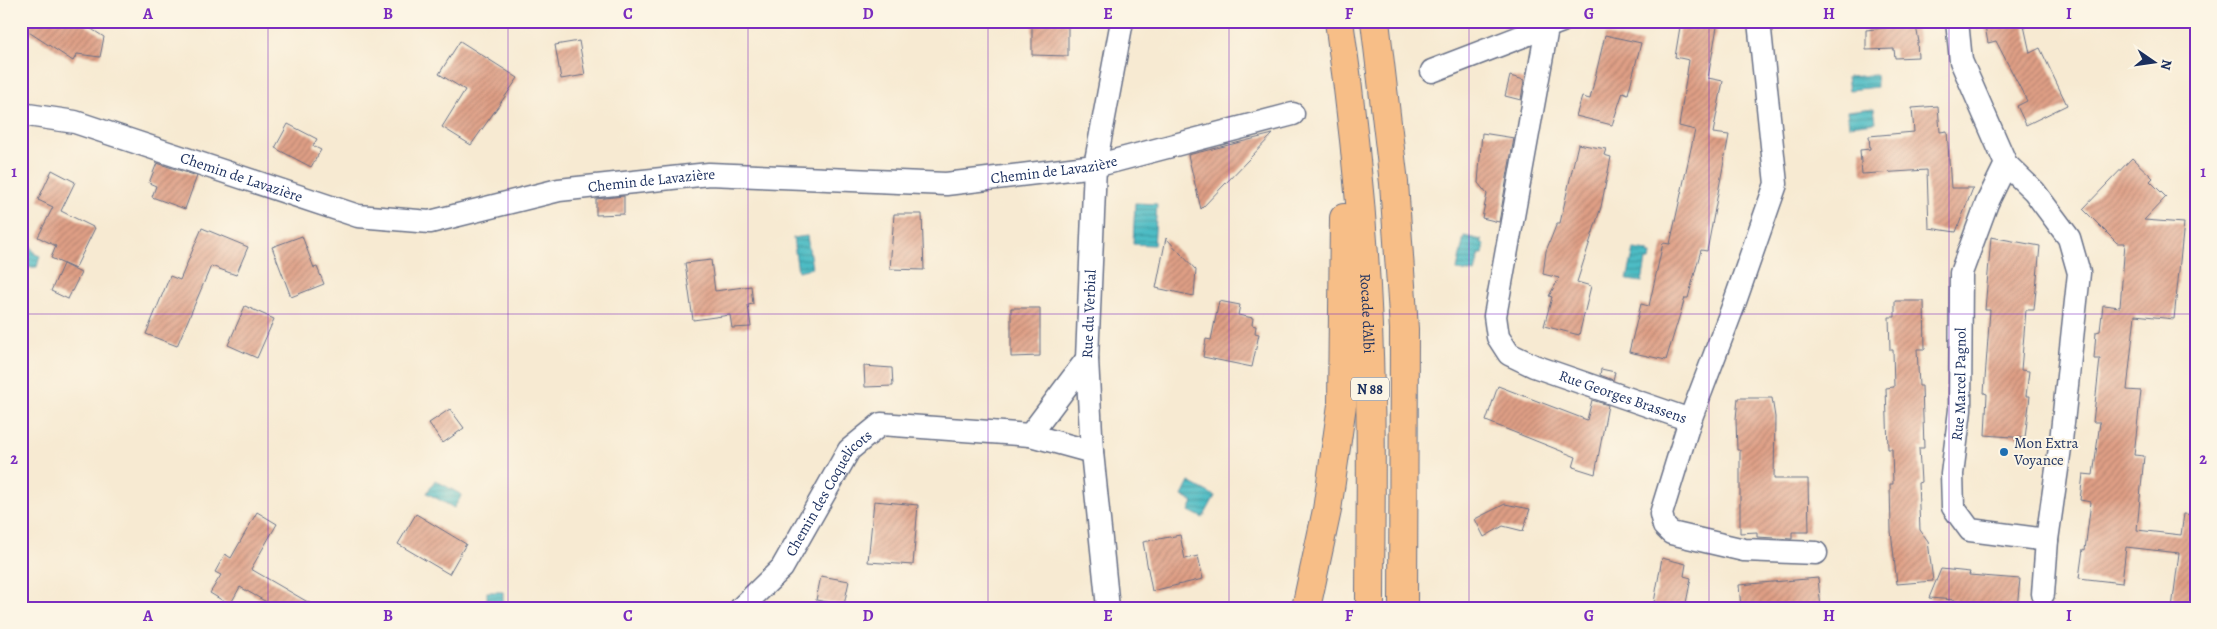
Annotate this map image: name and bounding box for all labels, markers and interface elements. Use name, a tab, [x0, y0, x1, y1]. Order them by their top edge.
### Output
text: A	[142, 3, 154, 25]
text: B	[383, 3, 393, 25]
text: C	[623, 3, 633, 25]
text: D	[862, 3, 874, 25]
text: E	[1103, 3, 1113, 25]
text: F	[1345, 3, 1354, 25]
text: G	[1584, 3, 1594, 25]
text: H	[1823, 3, 1835, 25]
text: I	[2066, 3, 2072, 25]
north arrow	[2130, 38, 2180, 88]
text: N	[2156, 58, 2177, 72]
street label: Chemin de Lavazière	[178, 148, 306, 207]
street label: Chemin de Lavazière	[990, 150, 1120, 189]
text: 1	[11, 161, 17, 183]
text: 1	[2200, 161, 2206, 183]
street label: Chemin de Lavazière	[587, 164, 716, 197]
street label: Rue du Verbial	[1077, 269, 1101, 359]
street label: Rocade d'Albi	[1355, 273, 1379, 354]
street label: Rue Marcel Pagnol	[1946, 327, 1971, 442]
street label: Rue Georges Brassens	[1556, 365, 1690, 428]
road number: N 88	[1351, 378, 1389, 400]
street label: Chemin des Coquelicots	[781, 425, 876, 560]
place label: Mon Extra Voyance	[2013, 433, 2079, 470]
marker: Mon Extra Voyance	[1998, 446, 2010, 458]
text: 2	[10, 448, 18, 470]
text: 2	[2199, 448, 2207, 470]
text: A	[142, 605, 154, 627]
text: B	[383, 605, 393, 627]
text: C	[623, 605, 633, 627]
text: D	[862, 605, 874, 627]
text: E	[1103, 605, 1113, 627]
text: F	[1345, 605, 1354, 627]
text: G	[1584, 605, 1594, 627]
text: H	[1823, 605, 1835, 627]
text: I	[2066, 605, 2072, 627]

